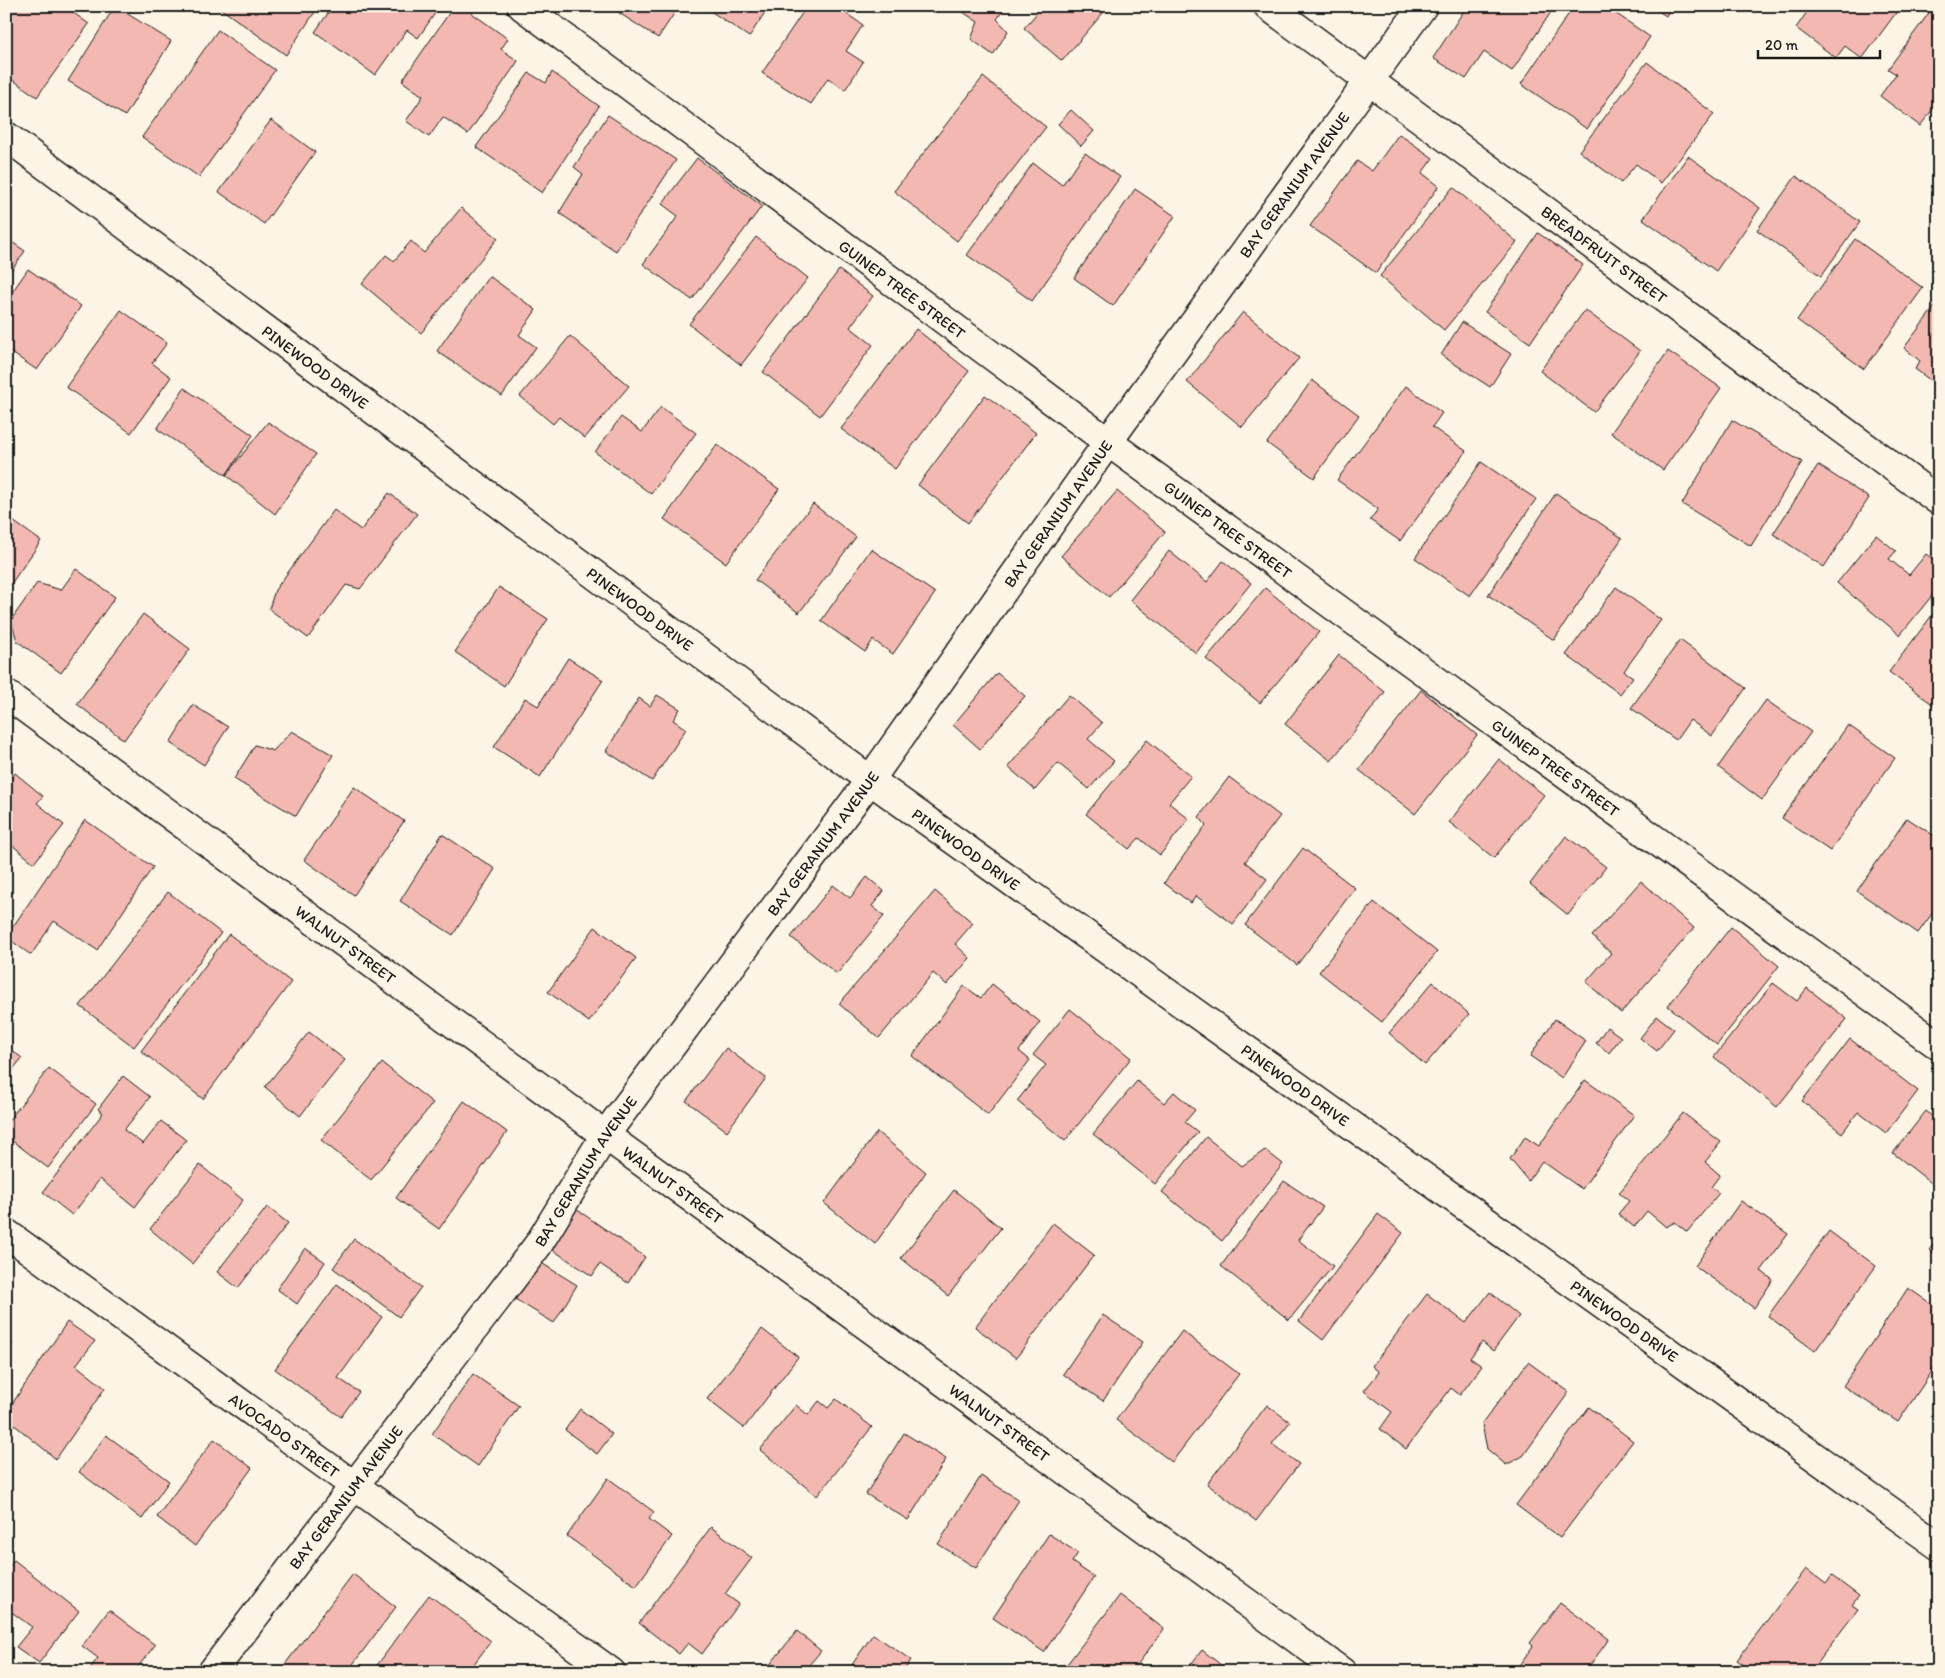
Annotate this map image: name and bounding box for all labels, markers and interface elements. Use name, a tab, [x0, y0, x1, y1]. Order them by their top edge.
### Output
scale bar	[1758, 28, 1880, 60]
text: 20 m	[1765, 36, 1799, 54]
street label: BAY GERANIUM AVENUE	[1235, 108, 1353, 261]
street label: BREADFRUIT STREET	[1538, 201, 1671, 307]
street label: GUINEP TREE STREET	[835, 236, 970, 342]
street label: PINEWOOD DRIVE	[258, 321, 373, 413]
street label: BAY GERANIUM AVENUE	[999, 436, 1116, 591]
street label: GUINEP TREE STREET	[1161, 477, 1296, 582]
street label: PINEWOOD DRIVE	[583, 563, 697, 655]
street label: GUINEP TREE STREET	[1488, 715, 1623, 820]
street label: BAY GERANIUM AVENUE	[763, 767, 883, 919]
street label: PINEWOOD DRIVE	[909, 804, 1024, 894]
street label: WALNUT STREET	[292, 901, 400, 987]
street label: PINEWOOD DRIVE	[1238, 1040, 1353, 1130]
street label: BAY GERANIUM AVENUE	[530, 1092, 641, 1250]
street label: WALNUT STREET	[619, 1141, 727, 1228]
street label: PINEWOOD DRIVE	[1567, 1276, 1682, 1366]
street label: WALNUT STREET	[945, 1379, 1054, 1466]
street label: AVOCADO STREET	[226, 1389, 343, 1481]
street label: BAY GERANIUM AVENUE	[285, 1422, 406, 1573]

